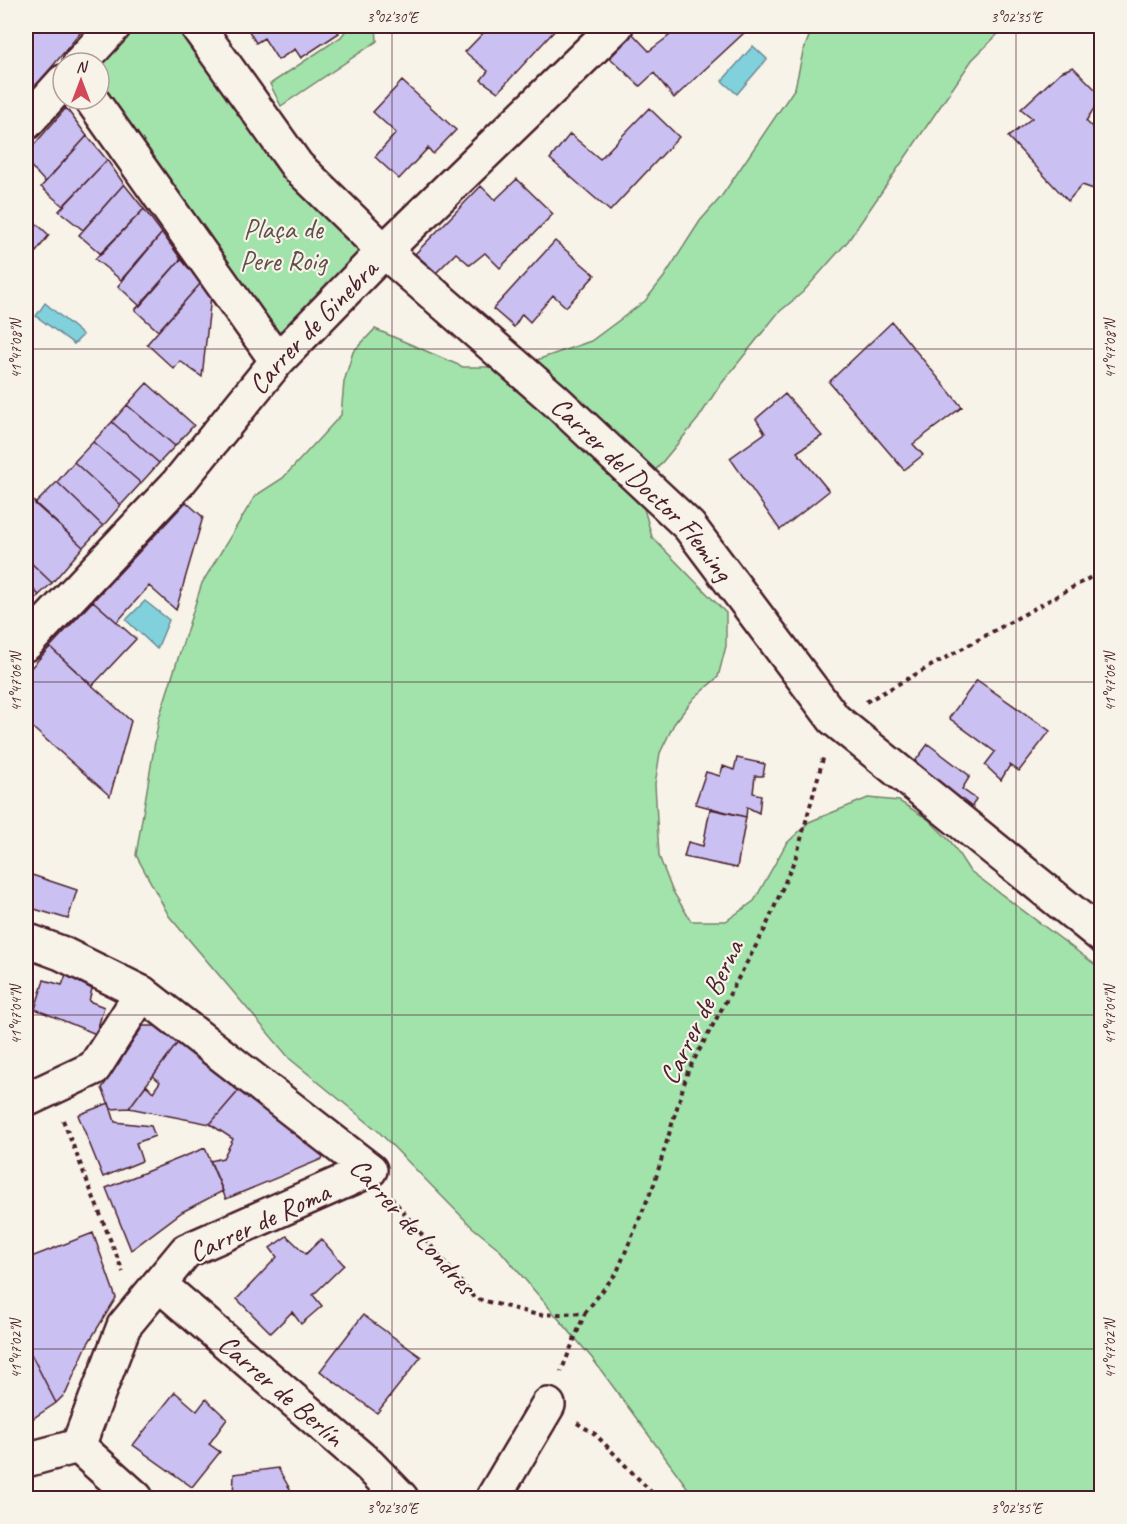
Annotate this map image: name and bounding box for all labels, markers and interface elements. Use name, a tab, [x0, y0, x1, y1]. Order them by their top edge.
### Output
text: 3°02'30"E	[366, 8, 420, 27]
text: 3°02'35"E	[990, 8, 1044, 27]
north arrow	[51, 51, 111, 111]
text: N	[76, 57, 89, 77]
park label: Plaça de Pere Roig	[240, 211, 328, 278]
street label: Carrer de Ginebra	[240, 249, 386, 401]
text: 41°47'08"N	[7, 316, 26, 379]
text: 41°47'08"N	[1101, 316, 1120, 379]
street label: Carrer del Doctor Fleming	[544, 388, 742, 589]
text: 41°47'06"N	[7, 649, 26, 712]
text: 41°47'06"N	[1101, 649, 1120, 712]
street label: Carrer de Berna	[651, 933, 752, 1090]
text: 41°47'04"N	[7, 982, 26, 1045]
text: 41°47'04"N	[1101, 982, 1120, 1045]
street label: Carrer de Londres	[342, 1150, 485, 1304]
street label: Carrer de Roma	[183, 1173, 337, 1270]
text: 41°47'02"N	[7, 1316, 26, 1379]
text: 41°47'02"N	[1101, 1316, 1120, 1379]
street label: Carrer de Berlín	[212, 1326, 353, 1454]
text: 3°02'30"E	[366, 1499, 420, 1518]
text: 3°02'35"E	[990, 1499, 1044, 1518]

